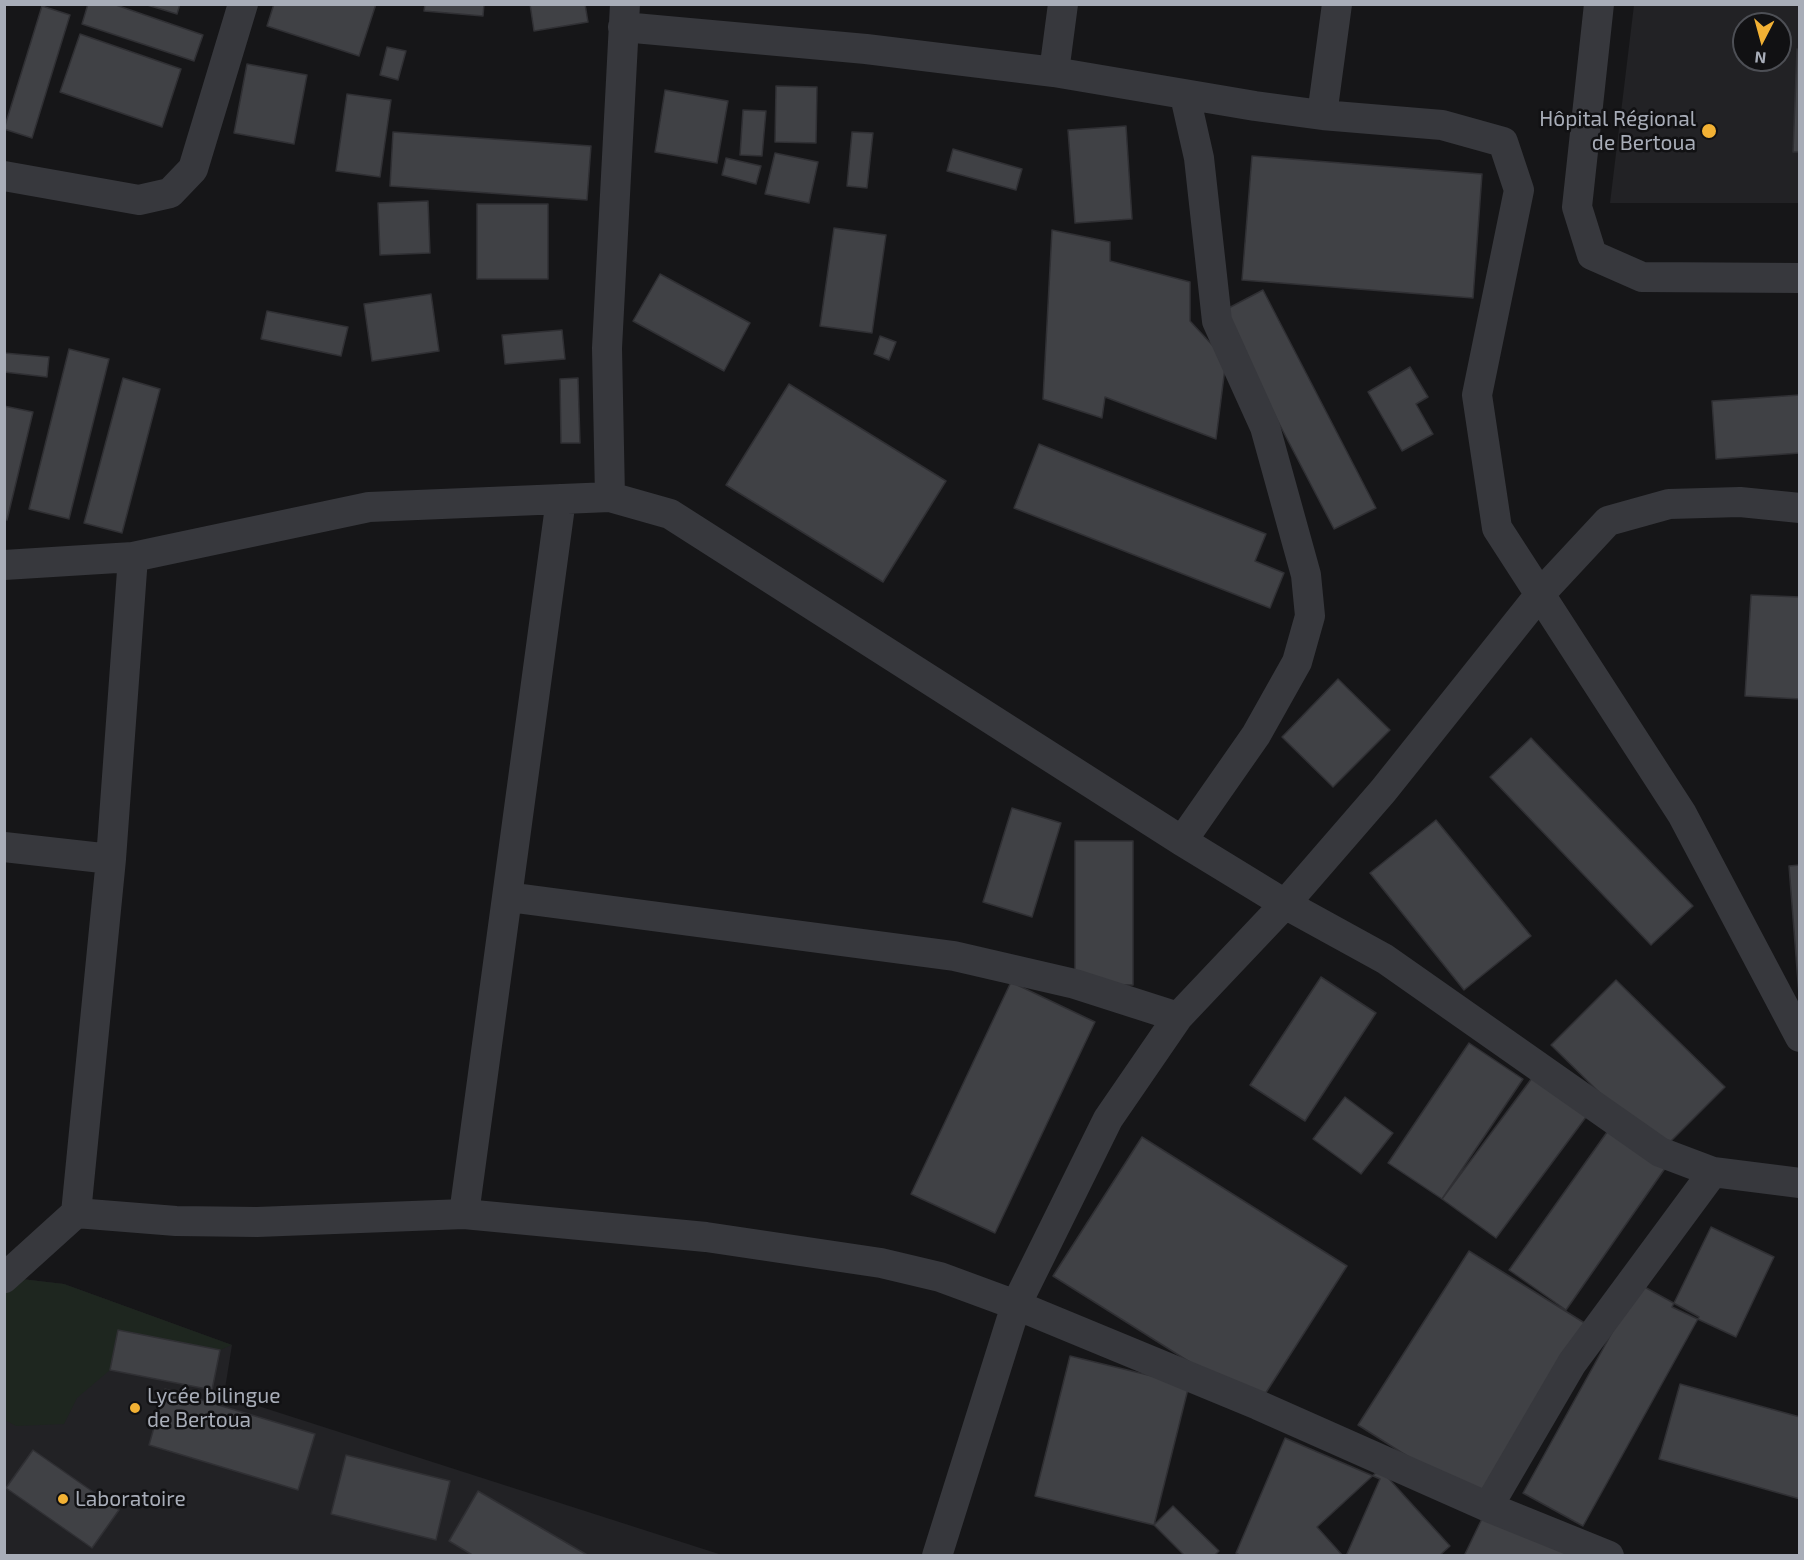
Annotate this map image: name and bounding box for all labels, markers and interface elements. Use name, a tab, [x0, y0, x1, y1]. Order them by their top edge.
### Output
north arrow	[1732, 12, 1792, 72]
text: N	[1754, 48, 1767, 68]
place label: Hôpital Régional de Bertoua	[1539, 106, 1696, 156]
marker: Hôpital Régional de Bertoua	[1700, 122, 1718, 140]
place label: Lycée bilingue de Bertoua	[147, 1383, 280, 1433]
marker: Lycée bilingue de Bertoua	[128, 1401, 142, 1415]
place label: Laboratoire	[75, 1486, 186, 1512]
marker: Laboratoire	[56, 1492, 70, 1506]

